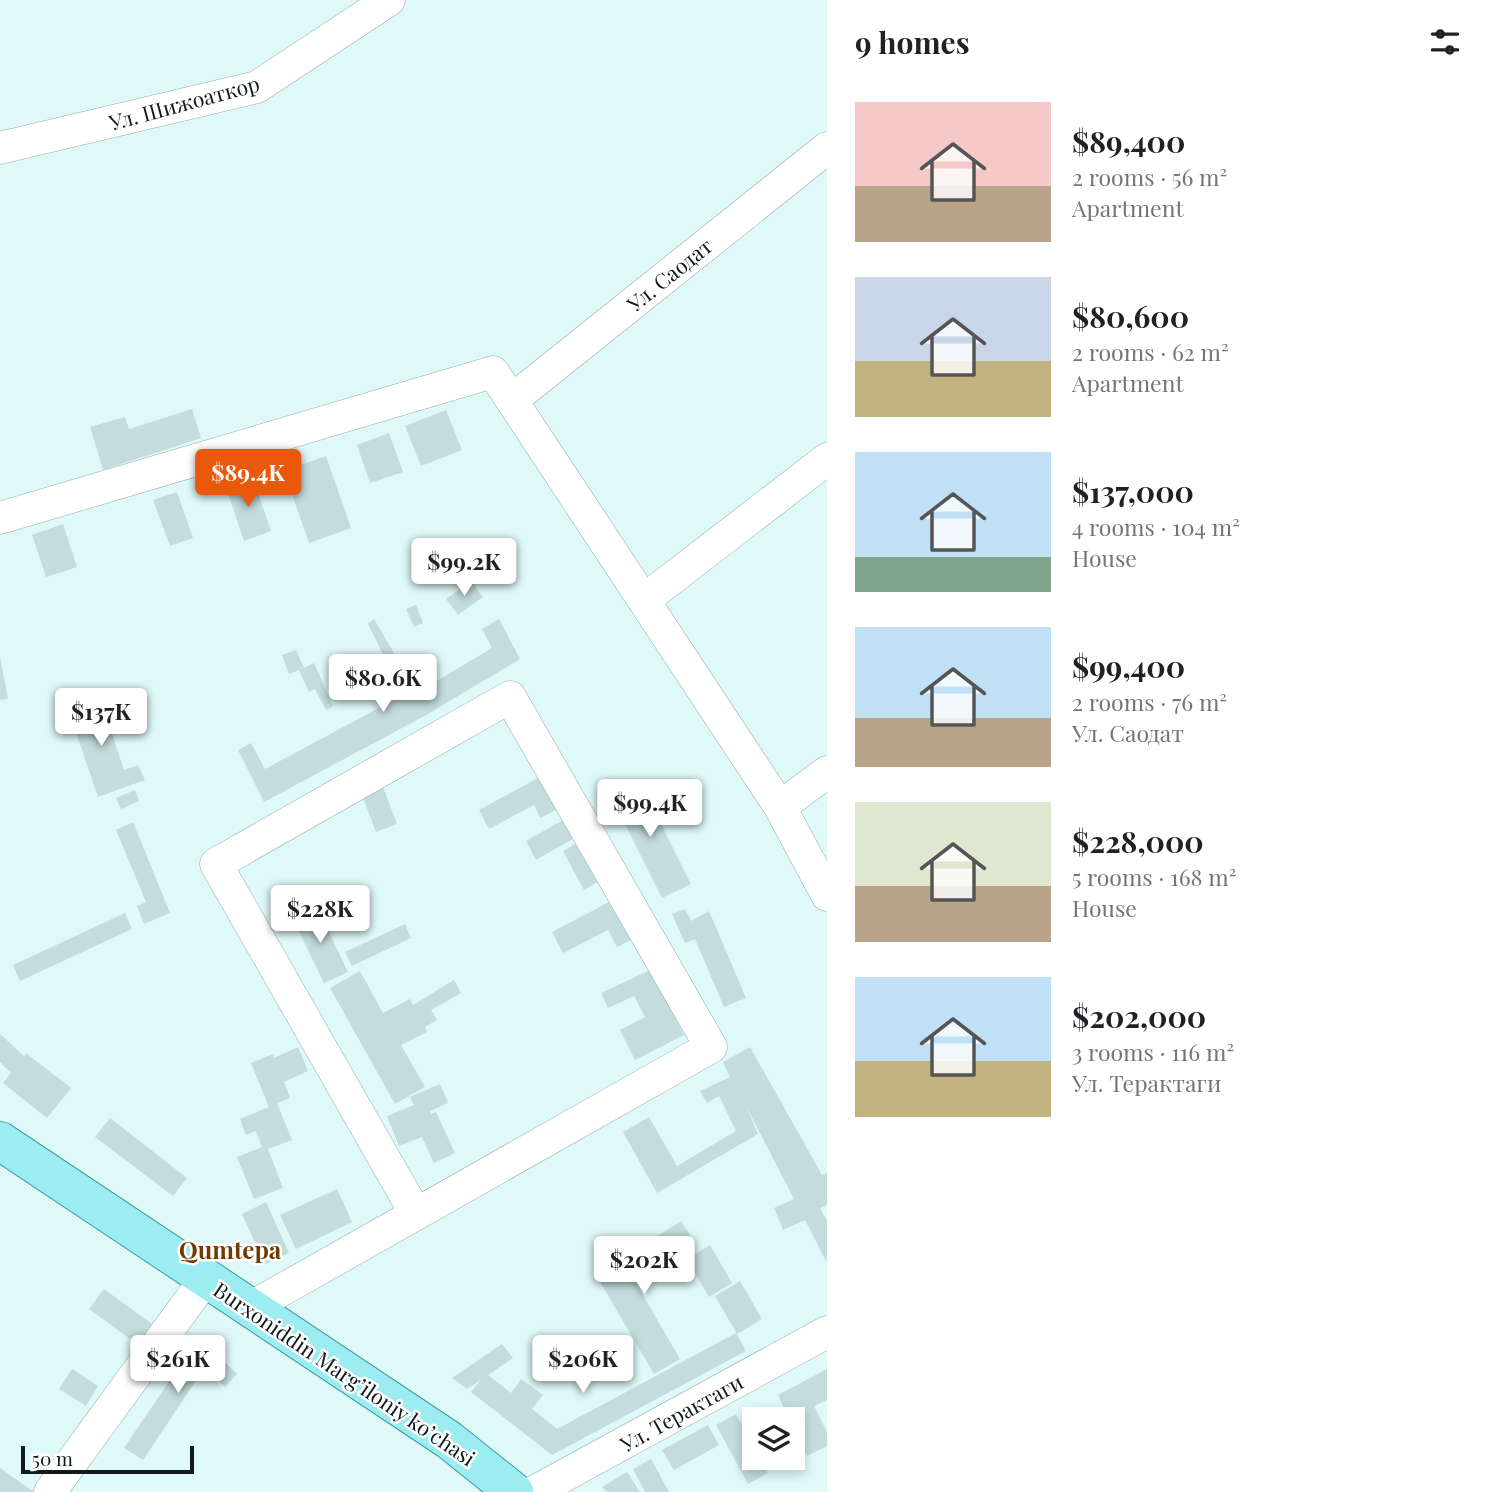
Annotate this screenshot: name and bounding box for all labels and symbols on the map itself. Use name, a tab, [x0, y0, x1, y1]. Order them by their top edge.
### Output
street label: Ул. Шижоаткор	[105, 68, 262, 136]
street label: Ул. Саодат	[620, 231, 718, 318]
pin: $89.4K	[191, 449, 305, 509]
pin: $99.2K	[407, 538, 521, 598]
pin: $80.6K	[326, 654, 440, 714]
pin: $137K	[52, 688, 150, 748]
pin: $99.4K	[593, 780, 707, 839]
pin: $228K	[271, 886, 369, 945]
district label: Qumtepa	[179, 1233, 282, 1265]
pin: $202K	[595, 1236, 693, 1296]
street label: Burxoniddin Marg’iloniy ko’chasi	[209, 1275, 481, 1471]
pin: $261K	[129, 1336, 227, 1395]
pin: $206K	[534, 1336, 632, 1395]
street label: Ул. Терактаги	[614, 1367, 747, 1458]
scale bar	[21, 1443, 194, 1475]

